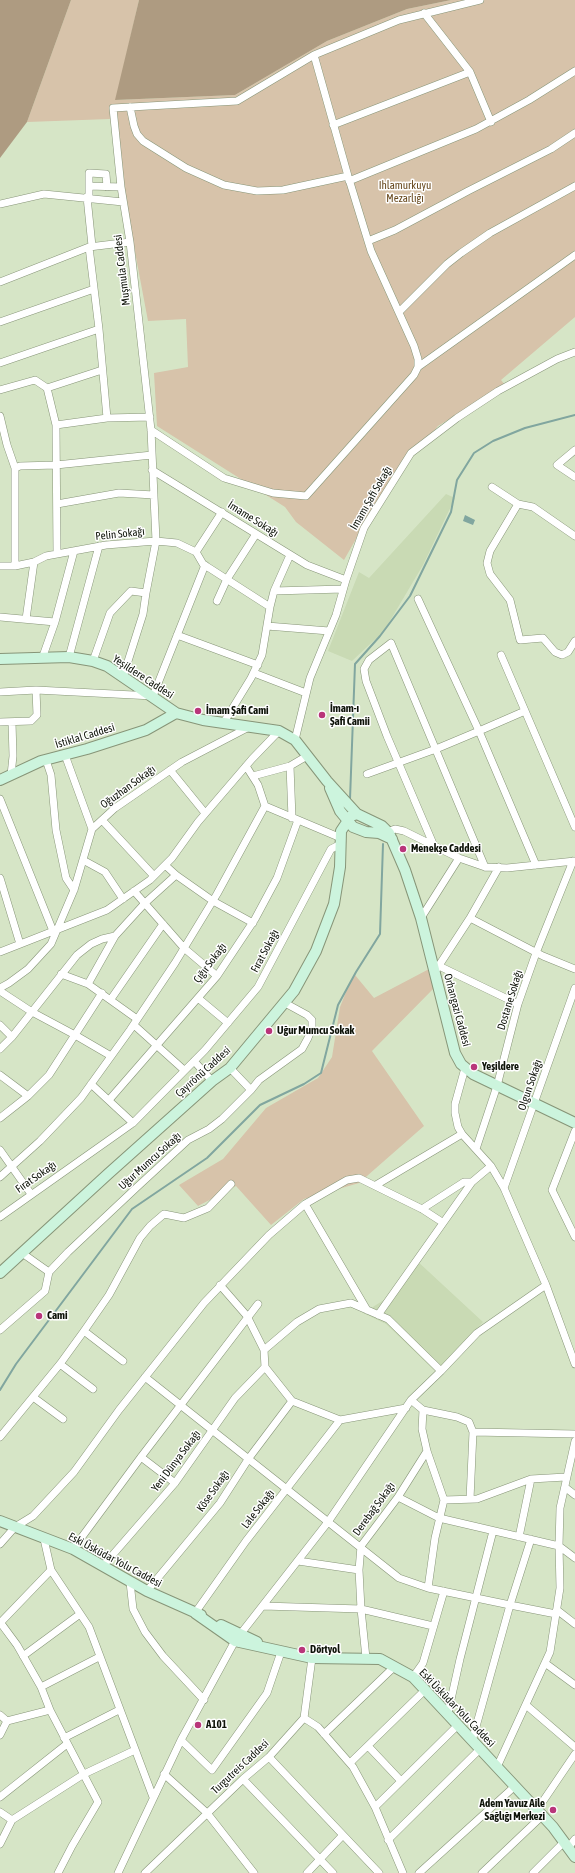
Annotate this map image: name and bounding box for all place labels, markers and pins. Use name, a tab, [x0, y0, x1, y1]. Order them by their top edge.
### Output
place label: İmam-ı Şafi Camii	[330, 702, 370, 728]
place label: İmam Şafi Cami	[206, 704, 269, 718]
marker: İmam Şafi Cami	[193, 706, 203, 716]
marker: İmam-ı Şafi Camii	[317, 710, 327, 720]
place label: Menekşe Caddesi	[411, 842, 481, 856]
marker: Menekşe Caddesi	[398, 844, 408, 854]
place label: Uğur Mumcu Sokak	[277, 1024, 354, 1038]
marker: Uğur Mumcu Sokak	[264, 1026, 274, 1036]
place label: Yeşildere	[482, 1060, 519, 1074]
marker: Yeşildere	[469, 1062, 479, 1072]
place label: Cami	[47, 1309, 68, 1323]
marker: Cami	[34, 1311, 44, 1321]
place label: Dörtyol	[310, 1643, 340, 1657]
marker: Dörtyol	[297, 1645, 307, 1655]
place label: A101	[206, 1718, 227, 1732]
marker: A101	[193, 1720, 203, 1730]
place label: Adem Yavuz Aile Sağlığı Merkezi	[480, 1797, 545, 1823]
marker: Adem Yavuz Aile Sağlığı Merkezi	[548, 1805, 558, 1815]

